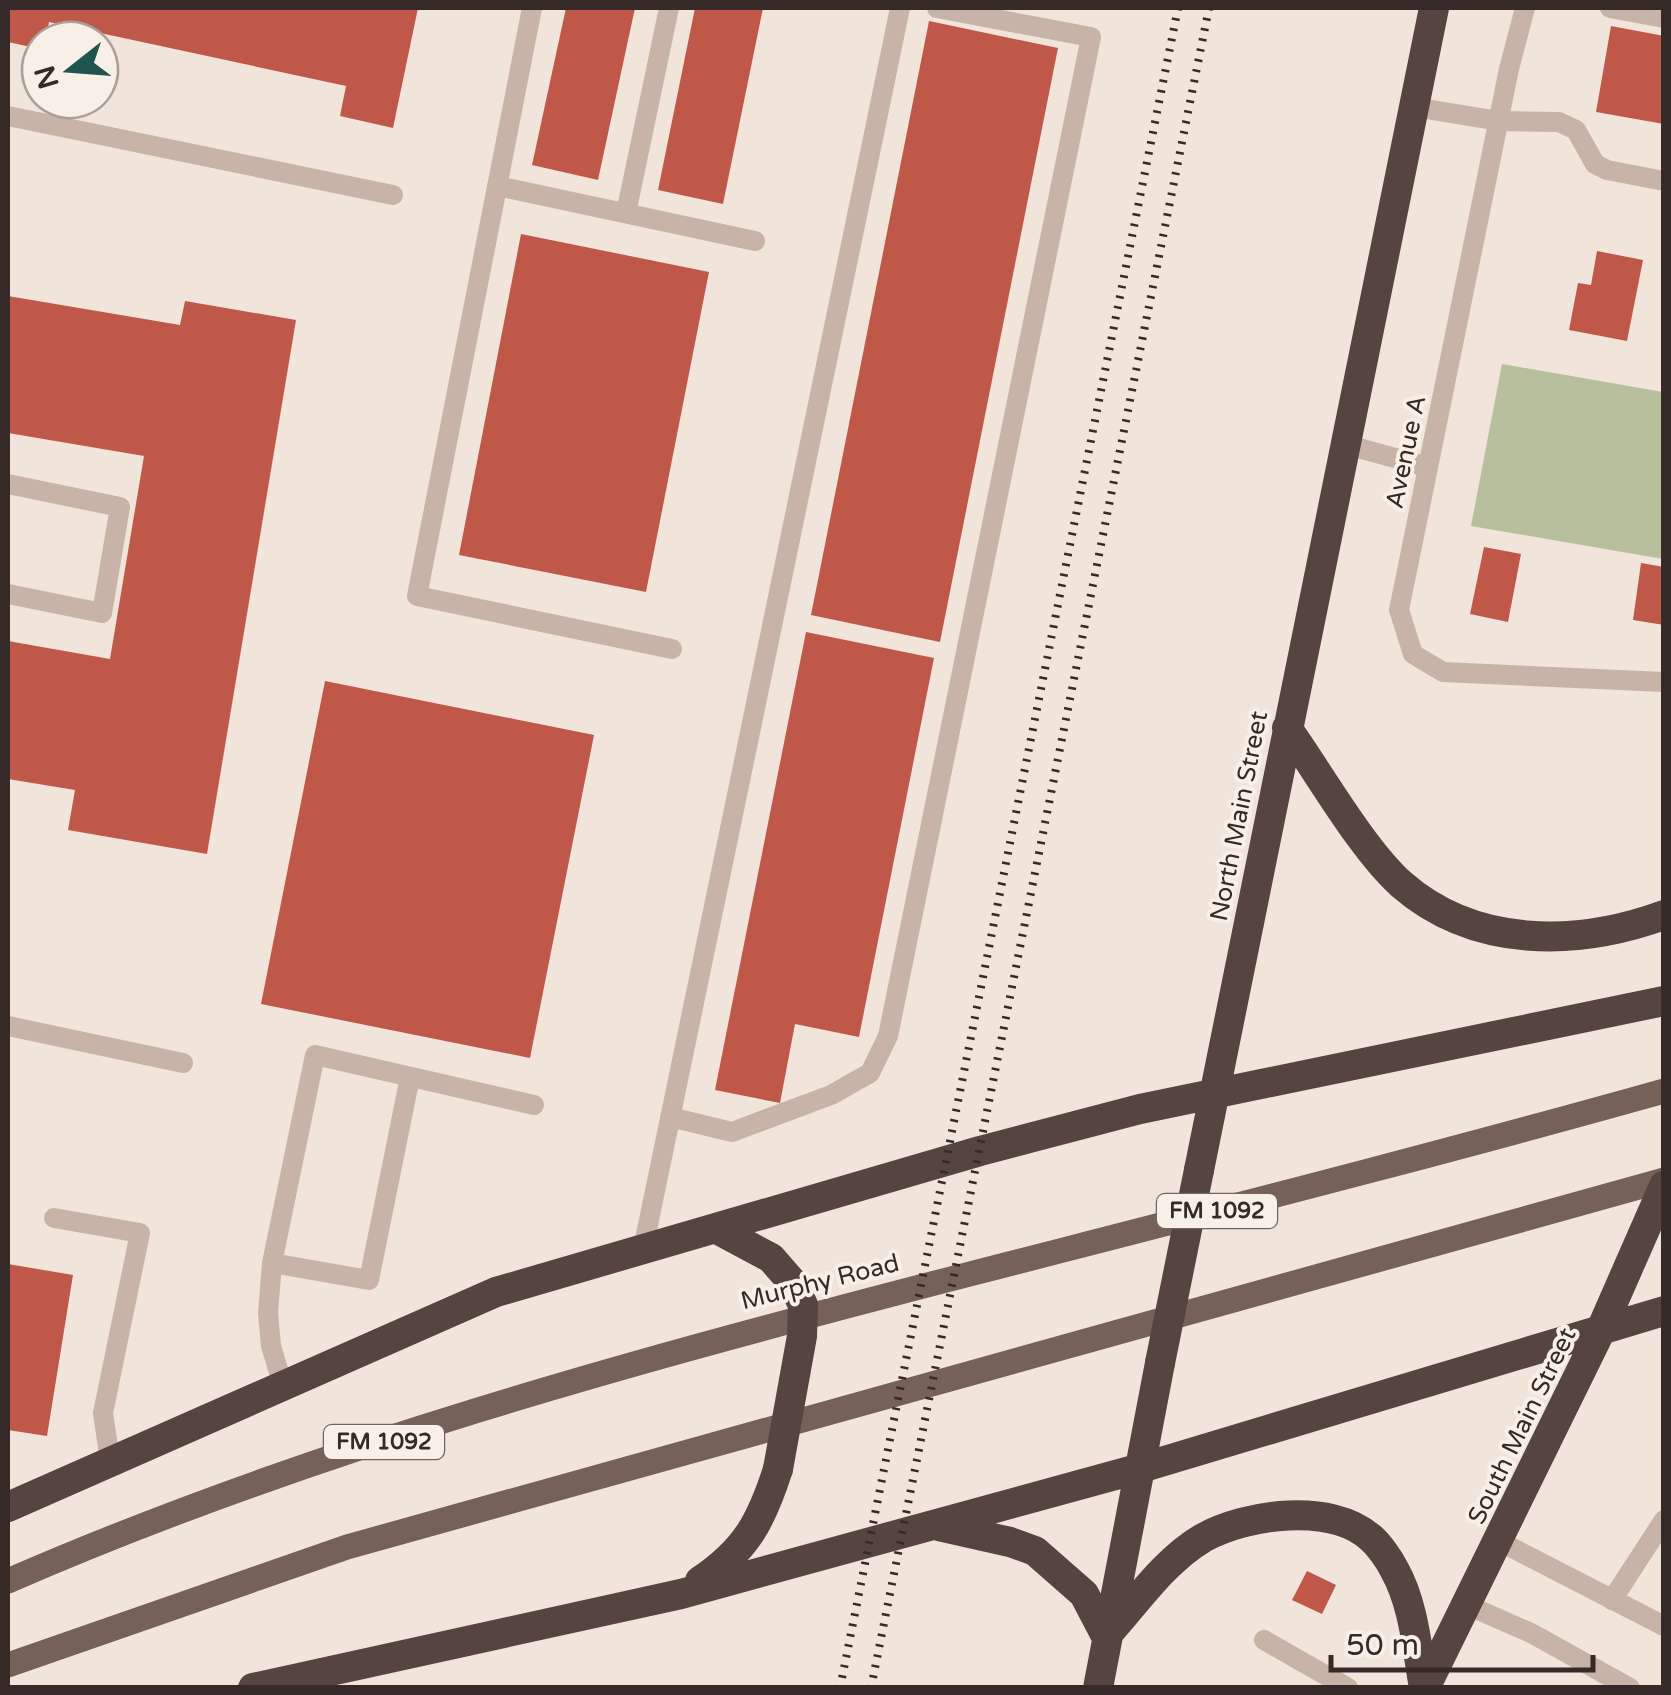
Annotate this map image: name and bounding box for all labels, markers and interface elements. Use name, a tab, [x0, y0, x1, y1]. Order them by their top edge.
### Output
north arrow	[20, 20, 120, 120]
text: N	[28, 61, 67, 93]
street label: Avenue A	[1379, 393, 1433, 511]
street label: North Main Street	[1204, 708, 1274, 924]
road number: FM 1092	[1157, 1194, 1277, 1228]
street label: Murphy Road	[738, 1248, 902, 1316]
street label: South Main Street	[1461, 1323, 1583, 1529]
road number: FM 1092	[324, 1425, 444, 1459]
scale bar	[1331, 1610, 1594, 1672]
text: 50 m	[1346, 1627, 1419, 1664]

